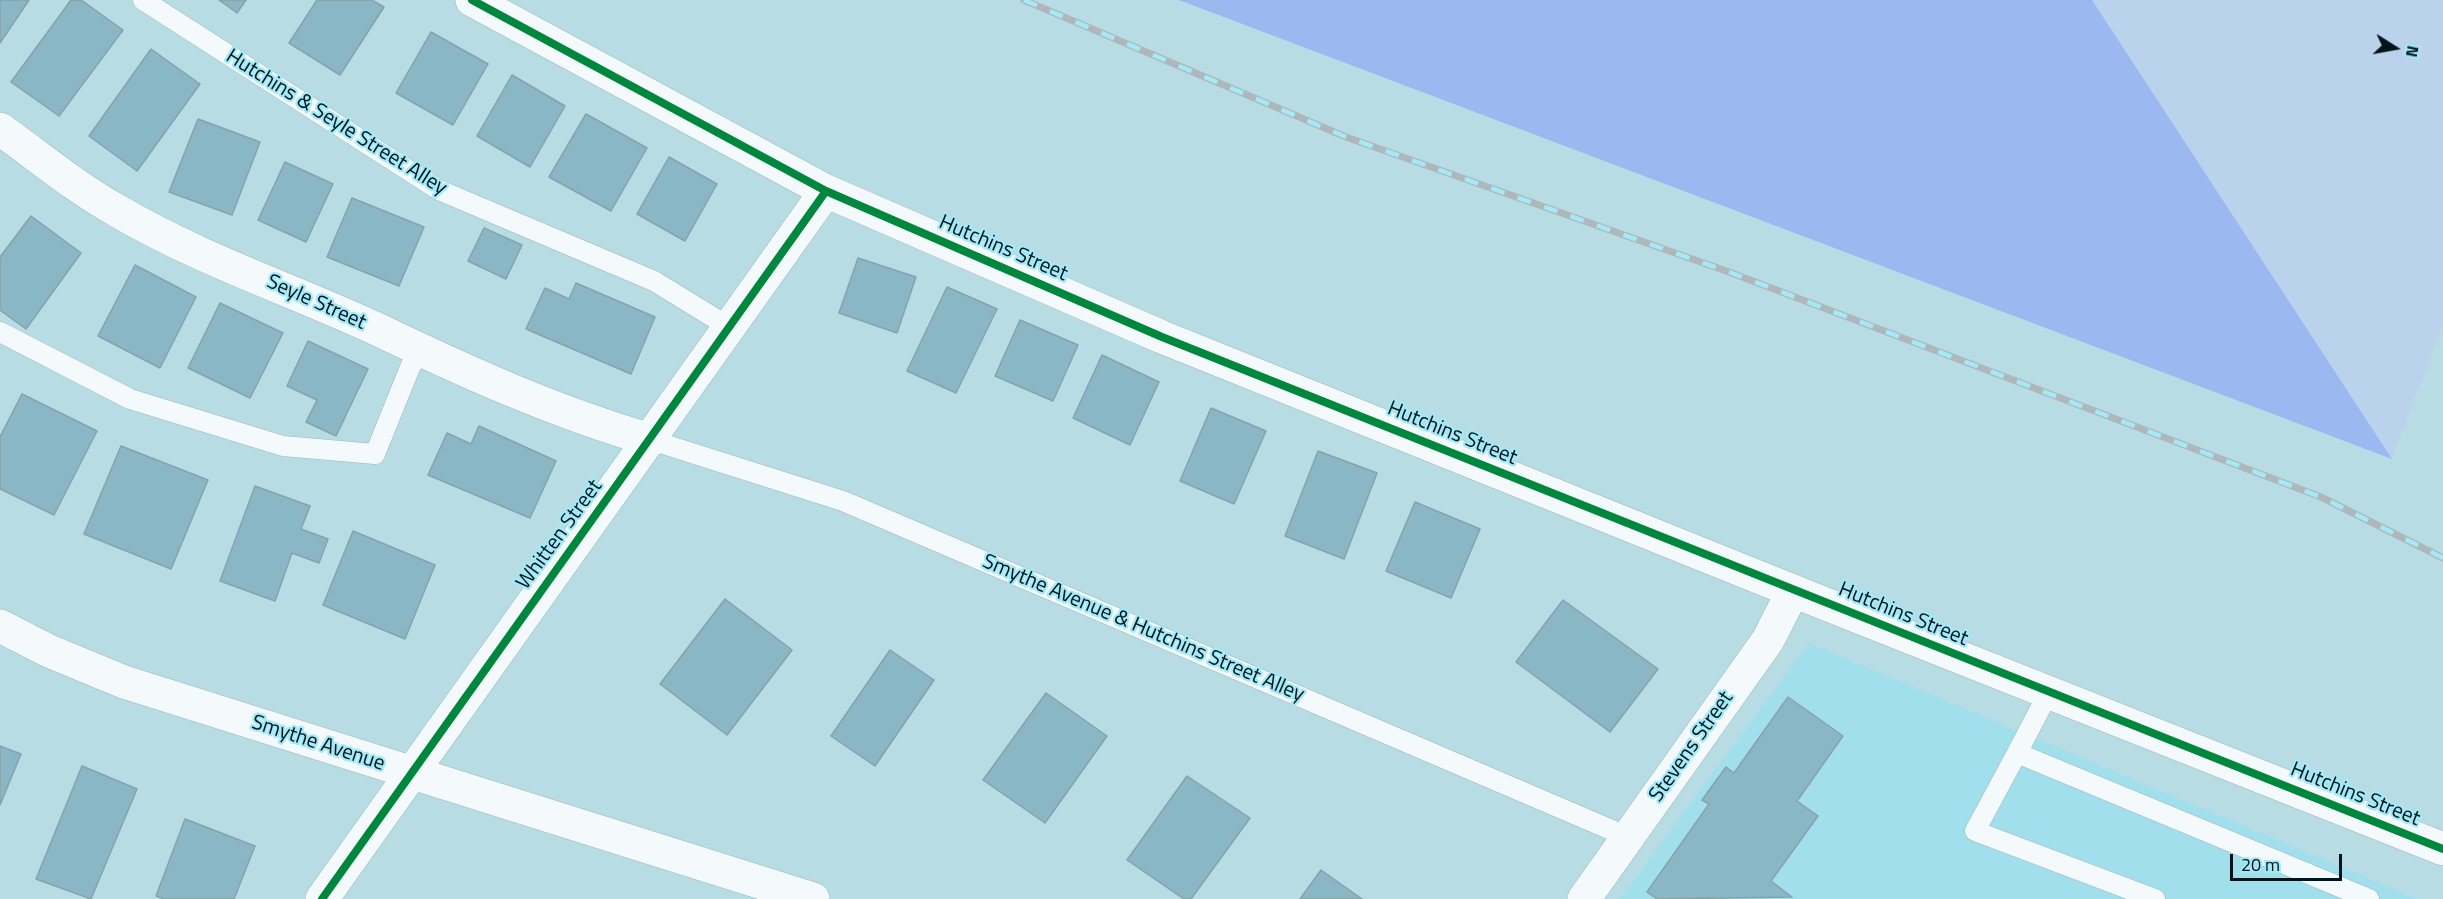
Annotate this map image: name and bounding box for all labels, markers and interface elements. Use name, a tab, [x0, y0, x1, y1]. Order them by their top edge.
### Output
north arrow	[2365, 18, 2425, 78]
street label: Hutchins & Seyle Street Alley	[221, 44, 451, 202]
text: N	[2400, 44, 2426, 59]
street label: Hutchins Street	[935, 211, 1071, 287]
street label: Seyle Street	[262, 270, 370, 336]
street label: Hutchins Street	[1384, 397, 1520, 471]
street label: Whitten Street	[512, 475, 608, 595]
street label: Smythe Avenue & Hutchins Street Alley	[978, 550, 1308, 708]
street label: Hutchins Street	[1835, 578, 1971, 652]
street label: Stevens Street	[1645, 687, 1739, 807]
street label: Smythe Avenue	[248, 711, 388, 777]
street label: Hutchins Street	[2287, 758, 2423, 832]
scale bar	[2233, 842, 2346, 880]
text: 20 m	[2241, 851, 2280, 878]

